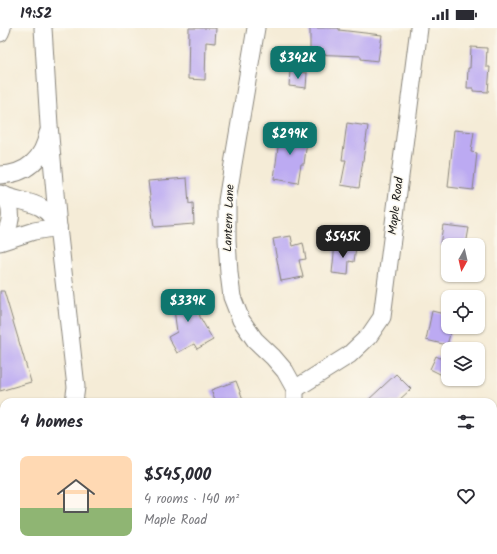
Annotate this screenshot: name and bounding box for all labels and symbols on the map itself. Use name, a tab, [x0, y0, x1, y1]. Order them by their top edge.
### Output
pin: $342K	[270, 46, 326, 80]
pin: $299K	[262, 122, 318, 156]
street label: Maple Road	[383, 175, 409, 236]
street label: Lantern Lane	[218, 183, 240, 252]
pin: $545K	[315, 225, 371, 259]
north arrow	[441, 238, 485, 282]
pin: $339K	[160, 289, 216, 323]

